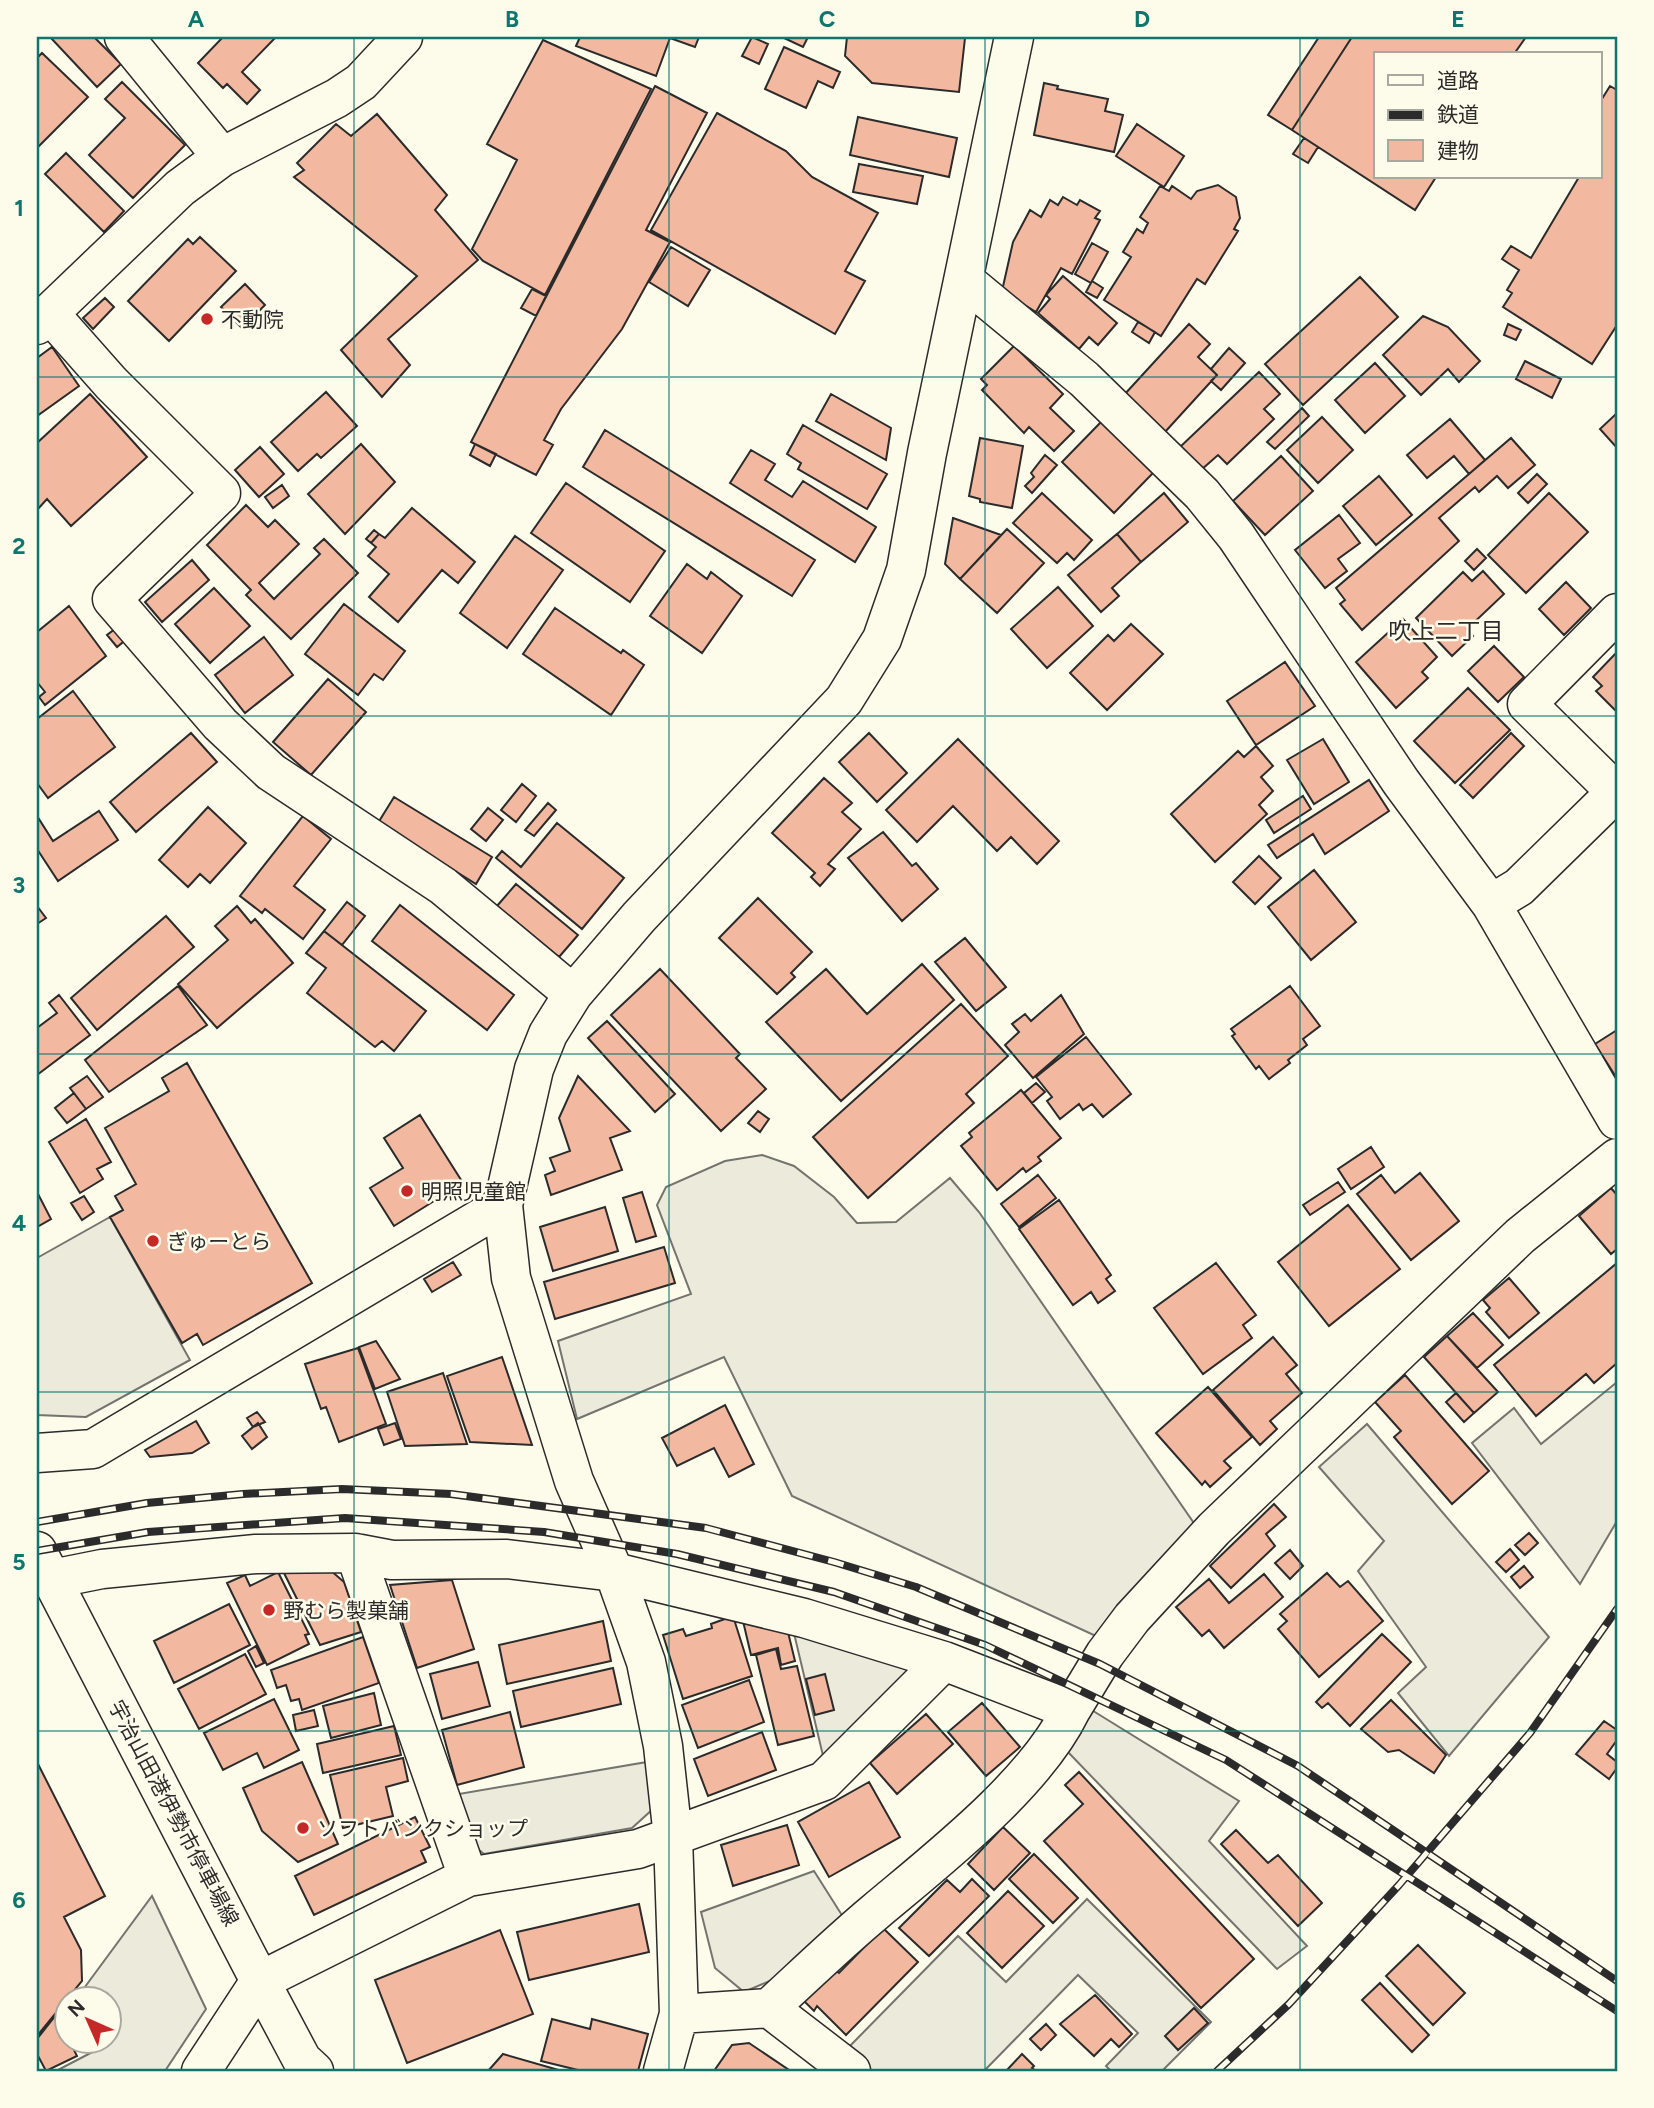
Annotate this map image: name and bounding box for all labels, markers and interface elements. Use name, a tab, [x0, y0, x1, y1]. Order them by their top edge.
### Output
text: A	[188, 5, 205, 33]
text: B	[505, 5, 519, 33]
text: C	[819, 5, 836, 33]
text: D	[1134, 5, 1150, 33]
text: E	[1451, 5, 1465, 33]
legend	[1374, 52, 1602, 178]
text: 道路	[1437, 68, 1479, 93]
text: 鉄道	[1437, 102, 1479, 127]
text: 建物	[1437, 138, 1479, 163]
text: 1	[14, 194, 24, 222]
place label: 不動院	[221, 307, 284, 332]
marker: 不動院	[199, 311, 215, 327]
text: 2	[12, 532, 26, 560]
district label: 吹上二丁目	[1389, 617, 1504, 645]
text: 3	[13, 871, 25, 899]
place label: 明照児童館	[421, 1179, 526, 1204]
marker: 明照児童館	[399, 1183, 415, 1199]
text: 4	[12, 1209, 26, 1237]
place label: ぎゅーとら	[167, 1229, 271, 1254]
marker: ぎゅーとら	[145, 1233, 161, 1249]
text: 5	[12, 1548, 26, 1576]
place label: 野むら製菓舗	[283, 1598, 409, 1623]
marker: 野むら製菓舗	[261, 1602, 277, 1618]
street label: 宇治山田港伊勢市停車場線	[104, 1696, 244, 1930]
place label: ソフトバンクショップ	[317, 1816, 528, 1841]
marker: ソフトバンクショップ	[295, 1820, 311, 1836]
text: 6	[12, 1886, 26, 1914]
north arrow	[52, 1986, 122, 2056]
text: N	[63, 1995, 90, 2022]

